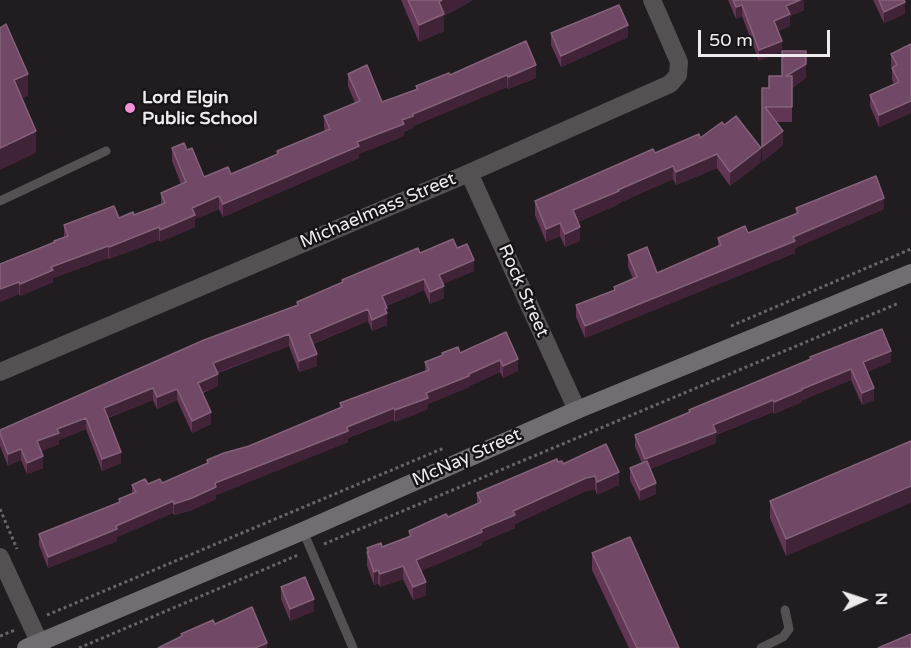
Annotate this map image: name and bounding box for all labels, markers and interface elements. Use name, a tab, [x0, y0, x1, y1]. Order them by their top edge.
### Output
scale bar	[701, 18, 833, 56]
text: 50 m	[709, 29, 753, 51]
place label: Lord Elgin Public School	[142, 87, 258, 130]
marker: Lord Elgin Public School	[123, 101, 137, 115]
street label: Michaelmass Street	[297, 168, 459, 254]
street label: Rock Street	[493, 241, 553, 341]
street label: McNay Street	[409, 424, 525, 492]
north arrow	[833, 570, 893, 630]
text: N	[871, 592, 891, 606]

